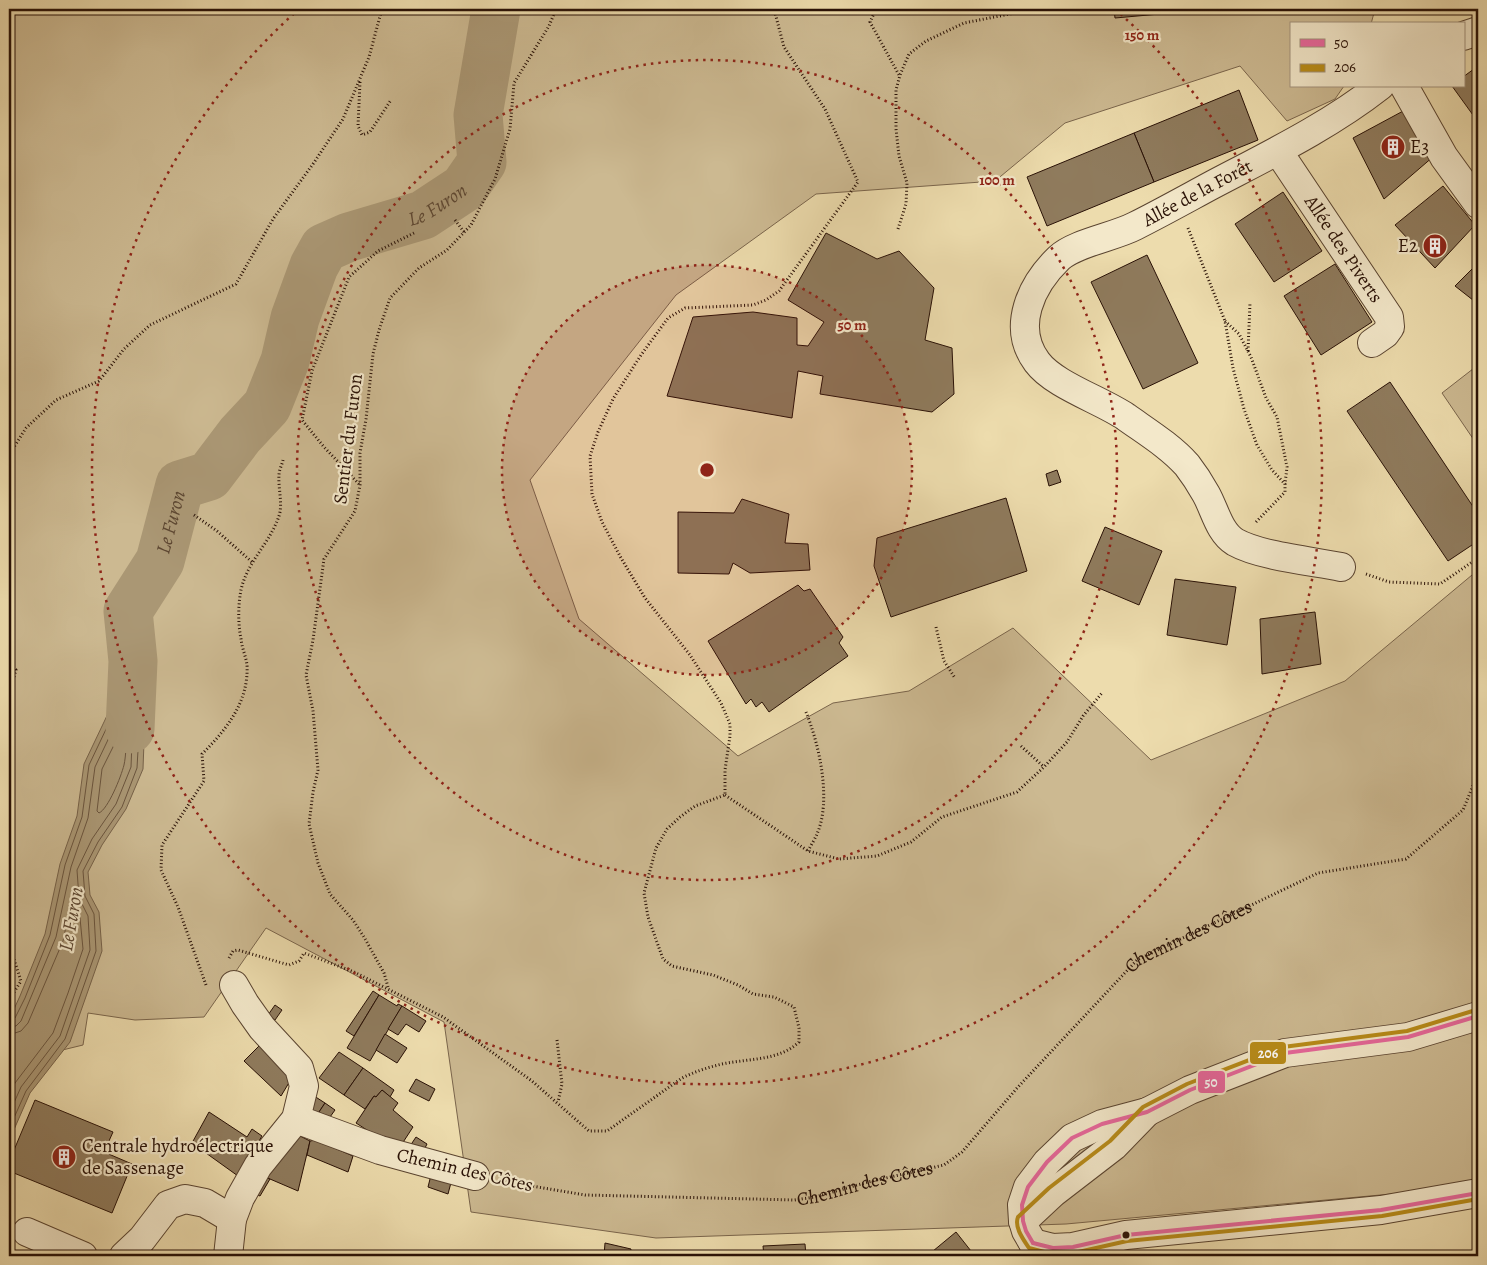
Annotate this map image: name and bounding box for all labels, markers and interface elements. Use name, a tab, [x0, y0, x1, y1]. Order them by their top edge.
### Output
legend	[1290, 22, 1464, 88]
text: 150 m	[1125, 25, 1160, 45]
text: 50	[1334, 33, 1348, 53]
text: 206	[1334, 57, 1356, 77]
building icon: E3	[1380, 134, 1406, 160]
place label: E3	[1410, 134, 1429, 160]
street label: Allée de la Forêt	[1137, 153, 1257, 233]
text: 100 m	[979, 170, 1015, 190]
water label: Le Furon	[405, 176, 472, 232]
street label: Allée des Piverts	[1298, 189, 1389, 308]
place label: E2	[1398, 233, 1418, 259]
building icon: E2	[1422, 233, 1448, 259]
text: 50 m	[837, 315, 867, 335]
street label: Sentier du Furon	[327, 372, 369, 506]
centre of rings	[698, 461, 716, 479]
water label: Le Furon	[149, 487, 192, 557]
water label: Le Furon	[52, 885, 90, 953]
street label: Chemin des Côtes	[1118, 894, 1256, 979]
line badge: 206	[1249, 1041, 1287, 1065]
text: 206	[1258, 1044, 1279, 1063]
line badge: 50	[1197, 1070, 1226, 1094]
text: 50	[1204, 1073, 1218, 1092]
place label: Centrale hydroélectrique de Sassenage	[82, 1133, 273, 1181]
street label: Chemin des Côtes	[394, 1142, 536, 1198]
building icon: Centrale hydroélectrique de Sassenage	[51, 1144, 77, 1170]
street label: Chemin des Côtes	[795, 1155, 935, 1212]
unlabelled marker	[1121, 1230, 1131, 1240]

